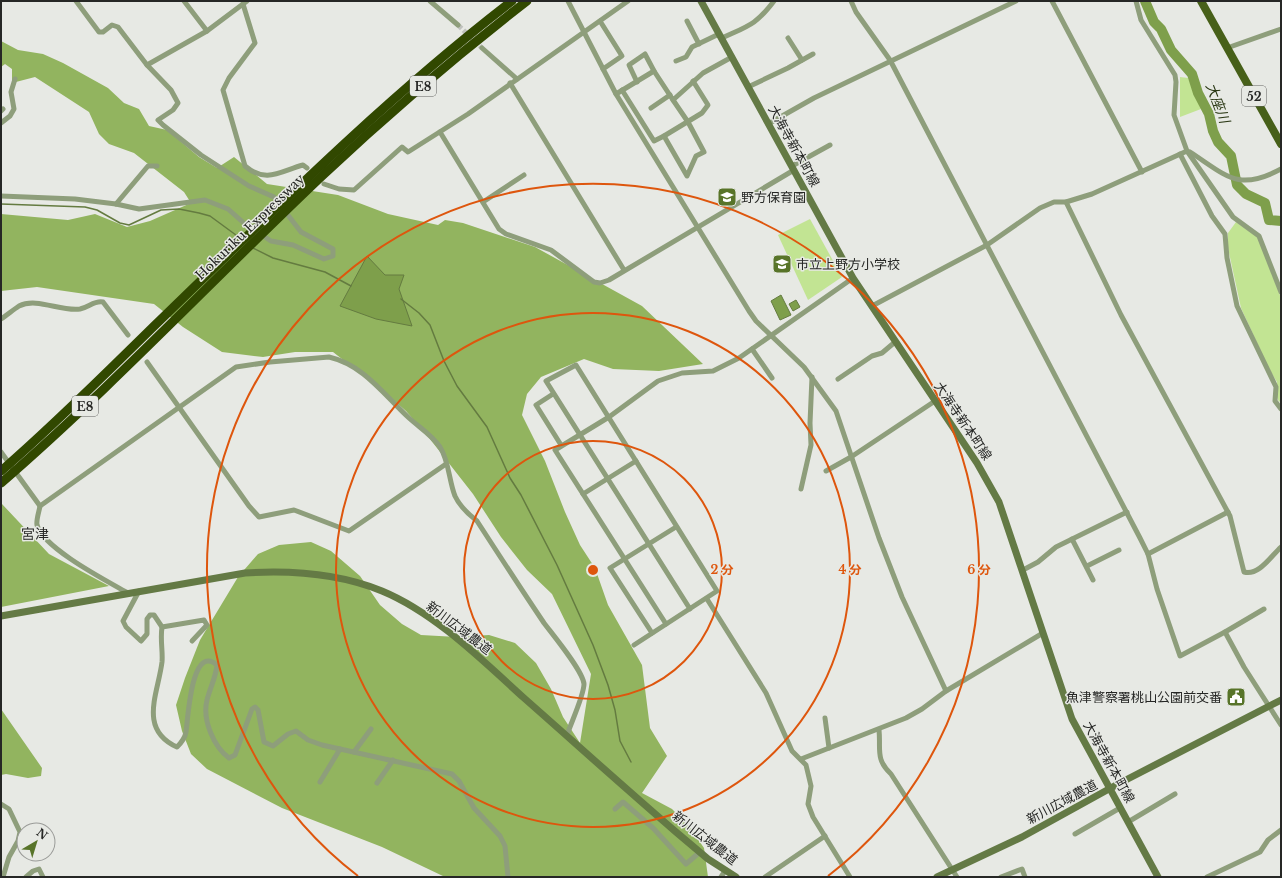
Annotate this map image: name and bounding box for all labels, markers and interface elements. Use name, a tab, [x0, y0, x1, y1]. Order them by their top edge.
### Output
road number: E8	[410, 76, 436, 96]
water label: 大座川	[1202, 80, 1235, 128]
road number: 52	[1242, 86, 1266, 106]
street label: 大海寺新本町線	[765, 102, 823, 190]
street label: Hokuriku Expressway	[192, 170, 309, 284]
school or university icon: 野方保育園	[716, 186, 738, 208]
place label: 野方保育園	[741, 189, 806, 206]
school or university icon: 市立上野方小学校	[771, 253, 793, 275]
place label: 市立上野方小学校	[796, 256, 900, 273]
street label: 大海寺新本町線	[931, 379, 995, 463]
road number: E8	[72, 396, 98, 416]
district label: 宮津	[21, 525, 49, 543]
text: 2 分	[710, 562, 734, 577]
text: 4 分	[838, 562, 862, 577]
text: 6 分	[967, 562, 991, 577]
centre of rings	[586, 563, 600, 577]
street label: 新川広域農道	[423, 598, 495, 658]
public building icon: 魚津警察署桃山公園前交番	[1225, 686, 1247, 708]
place label: 魚津警察署桃山公園前交番	[1066, 689, 1222, 706]
street label: 大海寺新本町線	[1080, 718, 1138, 806]
street label: 新川広域農道	[1024, 776, 1100, 828]
street label: 新川広域農道	[669, 807, 741, 869]
north arrow	[16, 822, 56, 862]
text: N	[34, 825, 51, 843]

